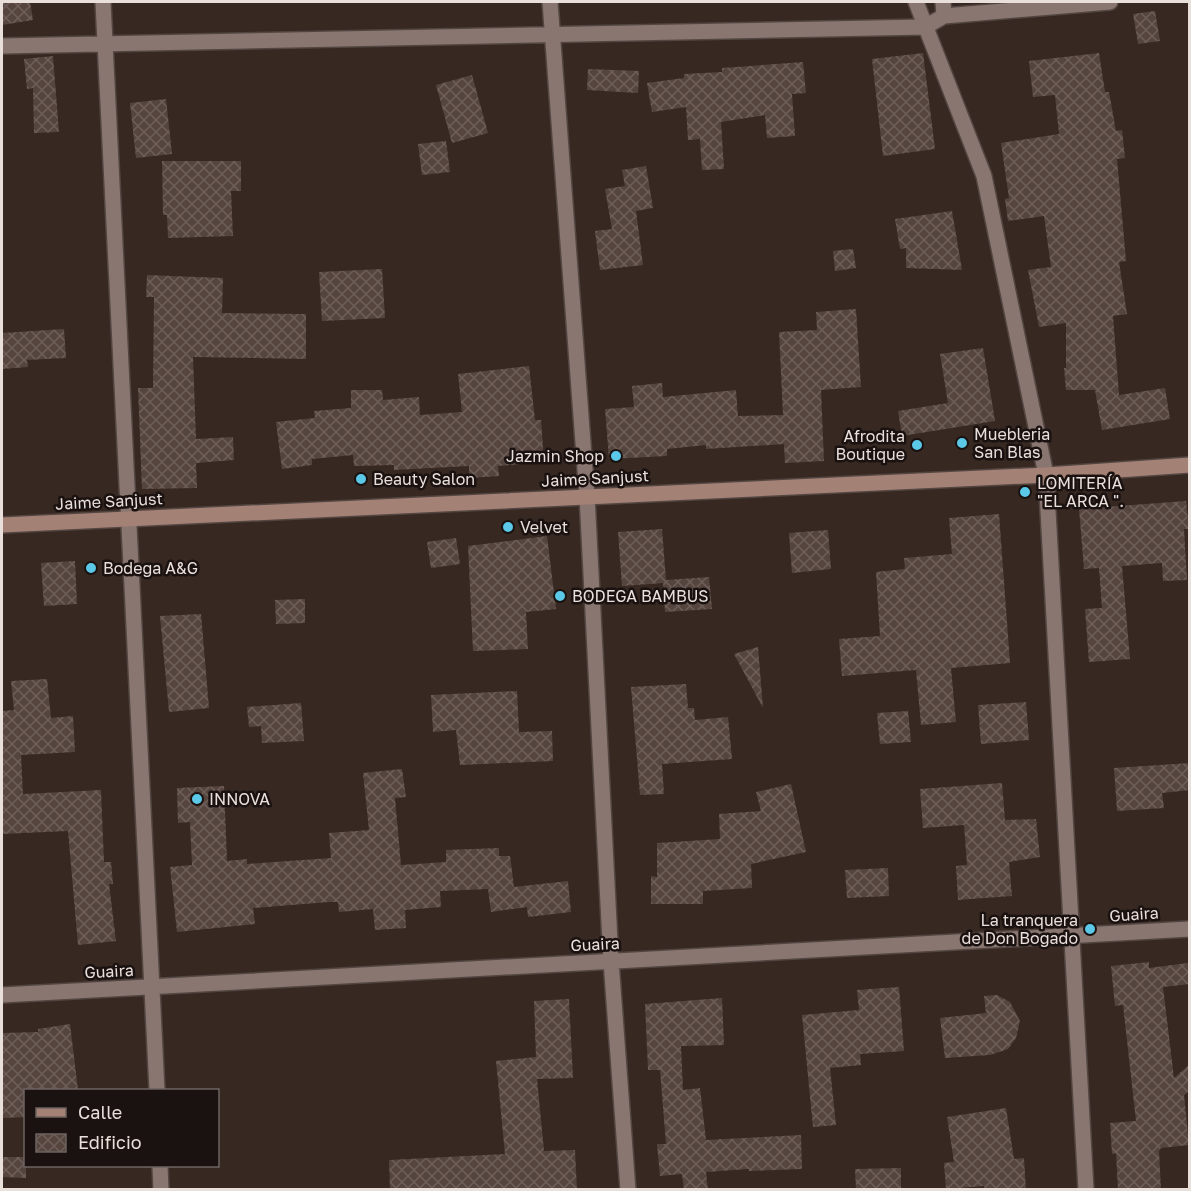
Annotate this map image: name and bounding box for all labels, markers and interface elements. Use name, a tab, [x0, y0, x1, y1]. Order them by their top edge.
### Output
place label: Muebleria San Blas	[974, 424, 1050, 462]
place label: Afrodita Boutique	[836, 426, 905, 464]
marker: Muebleria San Blas	[955, 436, 969, 450]
marker: Afrodita Boutique	[910, 438, 924, 452]
place label: Jazmin Shop	[506, 446, 604, 466]
marker: Jazmin Shop	[609, 449, 623, 463]
street label: Jaime Sanjust	[541, 465, 649, 491]
place label: Beauty Salon	[373, 469, 475, 489]
marker: Beauty Salon	[354, 472, 368, 486]
place label: LOMITERÍA "EL ARCA ".	[1037, 473, 1124, 511]
marker: LOMITERÍA "EL ARCA ".	[1018, 485, 1032, 499]
street label: Jaime Sanjust	[55, 488, 163, 514]
place label: Velvet	[520, 517, 568, 537]
marker: Velvet	[501, 520, 515, 534]
place label: Bodega A&G	[103, 558, 198, 578]
marker: Bodega A&G	[84, 561, 98, 575]
place label: BODEGA BAMBUS	[572, 586, 709, 606]
marker: BODEGA BAMBUS	[553, 589, 567, 603]
place label: INNOVA	[209, 789, 270, 809]
marker: INNOVA	[190, 792, 204, 806]
street label: Guaira	[1109, 902, 1159, 926]
place label: La tranquera de Don Bogado	[962, 910, 1078, 948]
marker: La tranquera de Don Bogado	[1083, 922, 1097, 936]
street label: Guaira	[570, 933, 620, 955]
street label: Guaira	[84, 960, 134, 982]
legend	[24, 1089, 219, 1167]
text: Calle	[78, 1101, 122, 1123]
text: Edificio	[78, 1131, 142, 1153]

